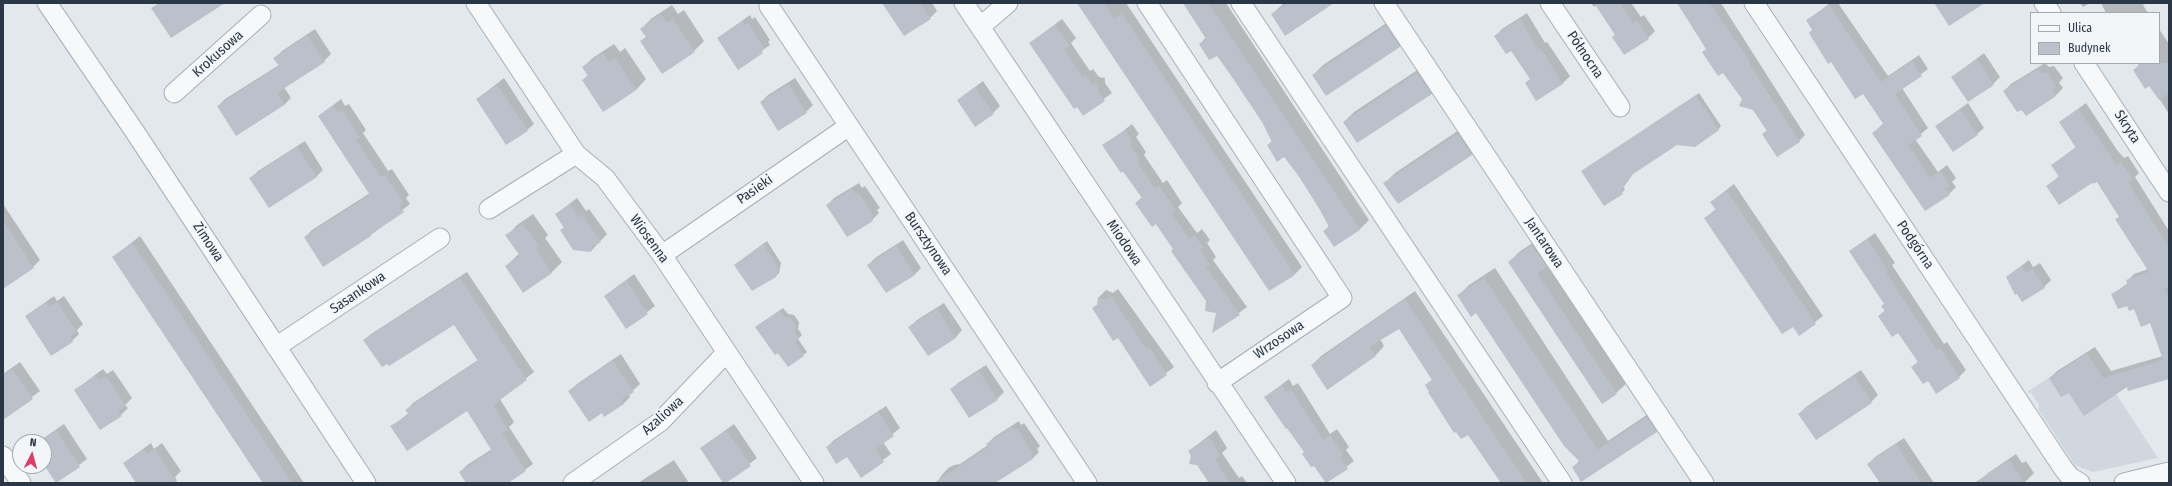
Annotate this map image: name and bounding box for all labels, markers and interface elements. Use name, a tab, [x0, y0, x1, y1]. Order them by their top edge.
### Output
legend	[2030, 12, 2160, 64]
text: Ulica	[2068, 21, 2092, 35]
street label: Krokusowa	[189, 27, 247, 81]
street label: Północna	[1563, 28, 1607, 82]
text: Budynek	[2068, 41, 2110, 55]
street label: Skryta	[2110, 107, 2144, 147]
street label: Pasieki	[734, 172, 776, 208]
street label: Bursztynowa	[901, 209, 955, 279]
street label: Wiosenna	[626, 211, 672, 267]
street label: Jantarowa	[1521, 215, 1567, 271]
street label: Miodowa	[1103, 217, 1145, 269]
street label: Podgórna	[1893, 218, 1937, 272]
street label: Zimowa	[189, 219, 227, 265]
street label: Sasankowa	[327, 268, 389, 318]
street label: Wrzosowa	[1251, 317, 1307, 363]
street label: Azaliowa	[639, 393, 687, 439]
north arrow	[12, 434, 52, 474]
text: N	[29, 436, 37, 449]

